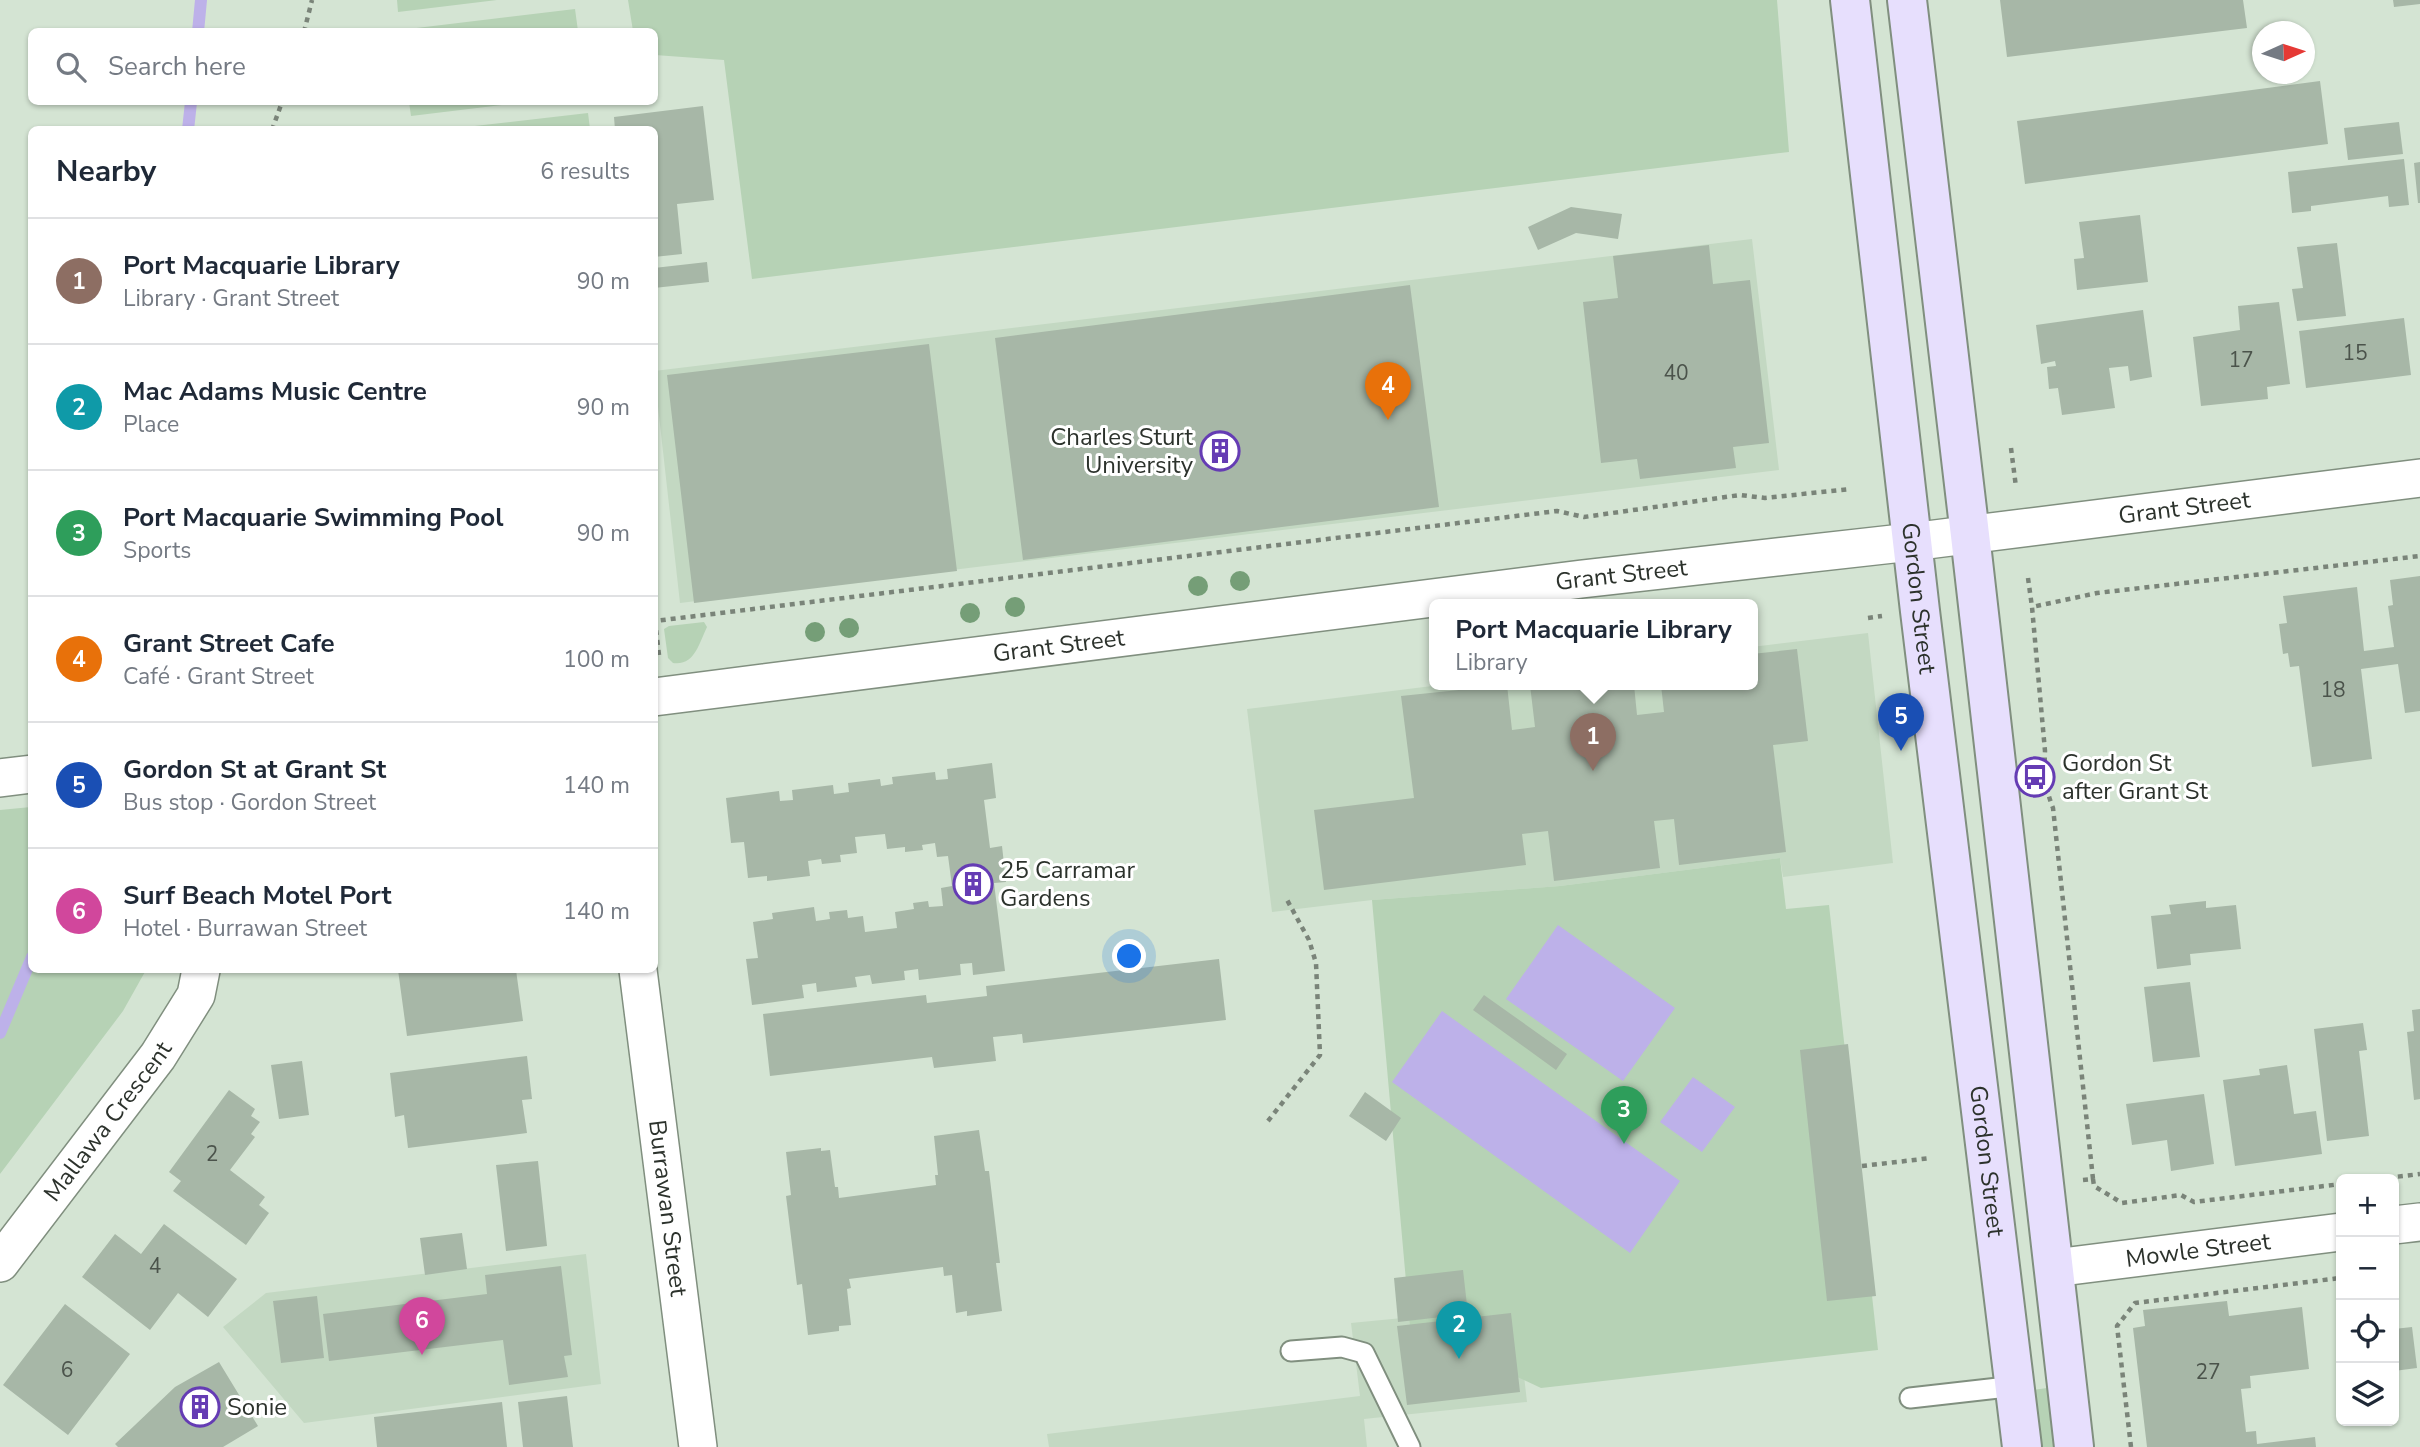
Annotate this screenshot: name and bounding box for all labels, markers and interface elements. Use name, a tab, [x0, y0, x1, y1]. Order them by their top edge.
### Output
north arrow	[2252, 21, 2315, 84]
search box	[28, 28, 658, 105]
icon: search	[52, 48, 90, 86]
text: Search here	[108, 49, 246, 84]
text: Nearby	[56, 151, 156, 192]
text: 6 results	[540, 156, 630, 187]
text: Port Macquarie Library	[123, 248, 400, 283]
text: 1	[72, 266, 86, 297]
text: 90 m	[577, 266, 630, 297]
text: Library · Grant Street	[123, 283, 339, 314]
house number: 15	[2342, 339, 2368, 367]
house number: 17	[2228, 346, 2254, 374]
house number: 40	[1663, 359, 1689, 387]
pin: 4	[1365, 362, 1411, 420]
text: Mac Adams Music Centre	[123, 374, 427, 409]
text: 2	[72, 392, 86, 423]
text: 90 m	[577, 392, 630, 423]
text: Place	[123, 409, 179, 440]
place label: Charles Sturt University	[1050, 421, 1194, 481]
building icon: Charles Sturt University	[1199, 430, 1241, 472]
street label: Grant Street	[2117, 483, 2253, 532]
text: Port Macquarie Swimming Pool	[123, 500, 504, 535]
text: 3	[72, 518, 86, 549]
text: 90 m	[577, 518, 630, 549]
street label: Gordon Street	[1894, 521, 1944, 676]
text: Sports	[123, 535, 191, 566]
street label: Grant Street	[1554, 551, 1689, 598]
popup	[1429, 599, 1758, 690]
text: Port Macquarie Library	[1455, 612, 1732, 647]
street label: Grant Street	[991, 621, 1127, 670]
text: Grant Street Cafe	[123, 626, 335, 661]
text: 4	[72, 644, 86, 675]
text: 100 m	[563, 644, 630, 675]
text: Library	[1455, 647, 1528, 678]
text: Café · Grant Street	[123, 661, 314, 692]
house number: 18	[2320, 676, 2346, 704]
pin: 5	[1878, 693, 1924, 751]
pin: 1	[1570, 713, 1616, 771]
place label: Gordon St after Grant St	[2062, 747, 2208, 807]
text: Gordon St at Grant St	[123, 752, 386, 787]
bus stop icon: Gordon St after Grant St	[2014, 756, 2056, 798]
text: 5	[72, 770, 86, 801]
text: 140 m	[563, 770, 630, 801]
text: Bus stop · Gordon Street	[123, 787, 376, 818]
place label: 25 Carramar Gardens	[1000, 854, 1135, 914]
building icon: 25 Carramar Gardens	[952, 863, 994, 905]
text: Surf Beach Motel Port	[123, 878, 391, 913]
text: 6	[72, 896, 86, 927]
text: 140 m	[563, 896, 630, 927]
text: Hotel · Burrawan Street	[123, 913, 367, 944]
your location	[1112, 939, 1146, 973]
street label: Mallawa Crescent	[37, 1035, 180, 1208]
street label: Gordon Street	[1962, 1084, 2012, 1239]
pin: 3	[1601, 1086, 1647, 1144]
street label: Burrawan Street	[641, 1118, 695, 1299]
house number: 2	[206, 1140, 218, 1168]
map controls	[2336, 1174, 2399, 1426]
button: +	[2336, 1174, 2399, 1237]
street label: Mowle Street	[2124, 1225, 2273, 1275]
button: −	[2336, 1237, 2399, 1300]
house number: 4	[149, 1252, 161, 1280]
pin: 6	[399, 1297, 445, 1355]
button: locate	[2336, 1300, 2399, 1363]
pin: 2	[1436, 1301, 1482, 1359]
house number: 6	[61, 1356, 73, 1384]
house number: 27	[2195, 1358, 2221, 1386]
button: layers	[2336, 1363, 2399, 1426]
building icon: Sonie	[179, 1386, 221, 1428]
place label: Sonie	[227, 1391, 287, 1423]

